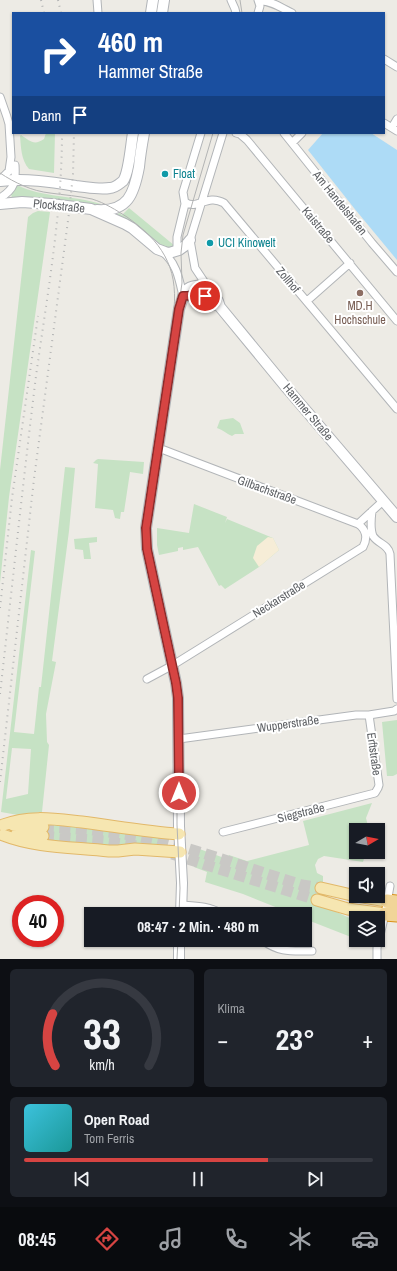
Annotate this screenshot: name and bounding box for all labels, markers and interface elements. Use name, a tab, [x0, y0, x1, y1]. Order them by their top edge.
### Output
text: 460 m	[98, 23, 163, 61]
icon: right	[32, 28, 84, 80]
text: Hammer Straße	[98, 59, 203, 84]
icon: arrive	[69, 104, 91, 126]
text: Dann	[32, 105, 61, 126]
place label: Float	[173, 166, 195, 182]
street label: Am Handelshafen	[309, 167, 371, 238]
marker: Float	[160, 169, 170, 179]
street label: Plockstraße	[32, 195, 86, 217]
street label: Kaistraße	[298, 204, 338, 246]
place label: UCI Kinowelt	[218, 235, 276, 251]
marker: UCI Kinowelt	[205, 238, 215, 248]
street label: Zollhof	[272, 264, 304, 297]
pin	[188, 279, 222, 313]
icon: arrive	[194, 285, 216, 307]
marker: MD.H Hochschule	[355, 288, 365, 298]
place label: MD.H Hochschule	[334, 298, 386, 328]
street label: Hammer Straße	[279, 380, 337, 444]
street label: Gilbachstraße	[235, 472, 299, 508]
street label: Neckarstraße	[250, 577, 308, 621]
street label: Wupperstraße	[256, 712, 320, 736]
street label: Erftstraße	[363, 731, 385, 777]
position arrow	[158, 772, 200, 814]
street label: Siegstraße	[276, 799, 326, 827]
north arrow	[349, 823, 385, 859]
map controls	[349, 823, 385, 947]
button: sound	[349, 867, 385, 903]
speed limit sign: 40	[12, 895, 64, 947]
button: layers	[349, 911, 385, 947]
text: 08:47 · 2 Min. · 480 m	[137, 916, 259, 937]
text: Klima	[218, 1000, 245, 1017]
text: 33	[83, 1006, 121, 1062]
text: 23°	[276, 1019, 315, 1059]
text: −	[218, 1025, 228, 1055]
text: +	[362, 1025, 373, 1055]
text: km/h	[89, 1055, 114, 1074]
text: Open Road	[84, 1109, 150, 1130]
text: Tom Ferris	[84, 1130, 134, 1147]
icon: previous	[71, 1168, 93, 1190]
icon: pause	[187, 1168, 209, 1190]
icon: next	[304, 1168, 326, 1190]
icon: directions	[93, 1225, 121, 1253]
icon: music	[157, 1225, 185, 1253]
icon: phone	[222, 1225, 250, 1253]
icon: climate	[286, 1225, 314, 1253]
icon: car	[351, 1225, 379, 1253]
text: 08:45	[18, 1227, 56, 1252]

